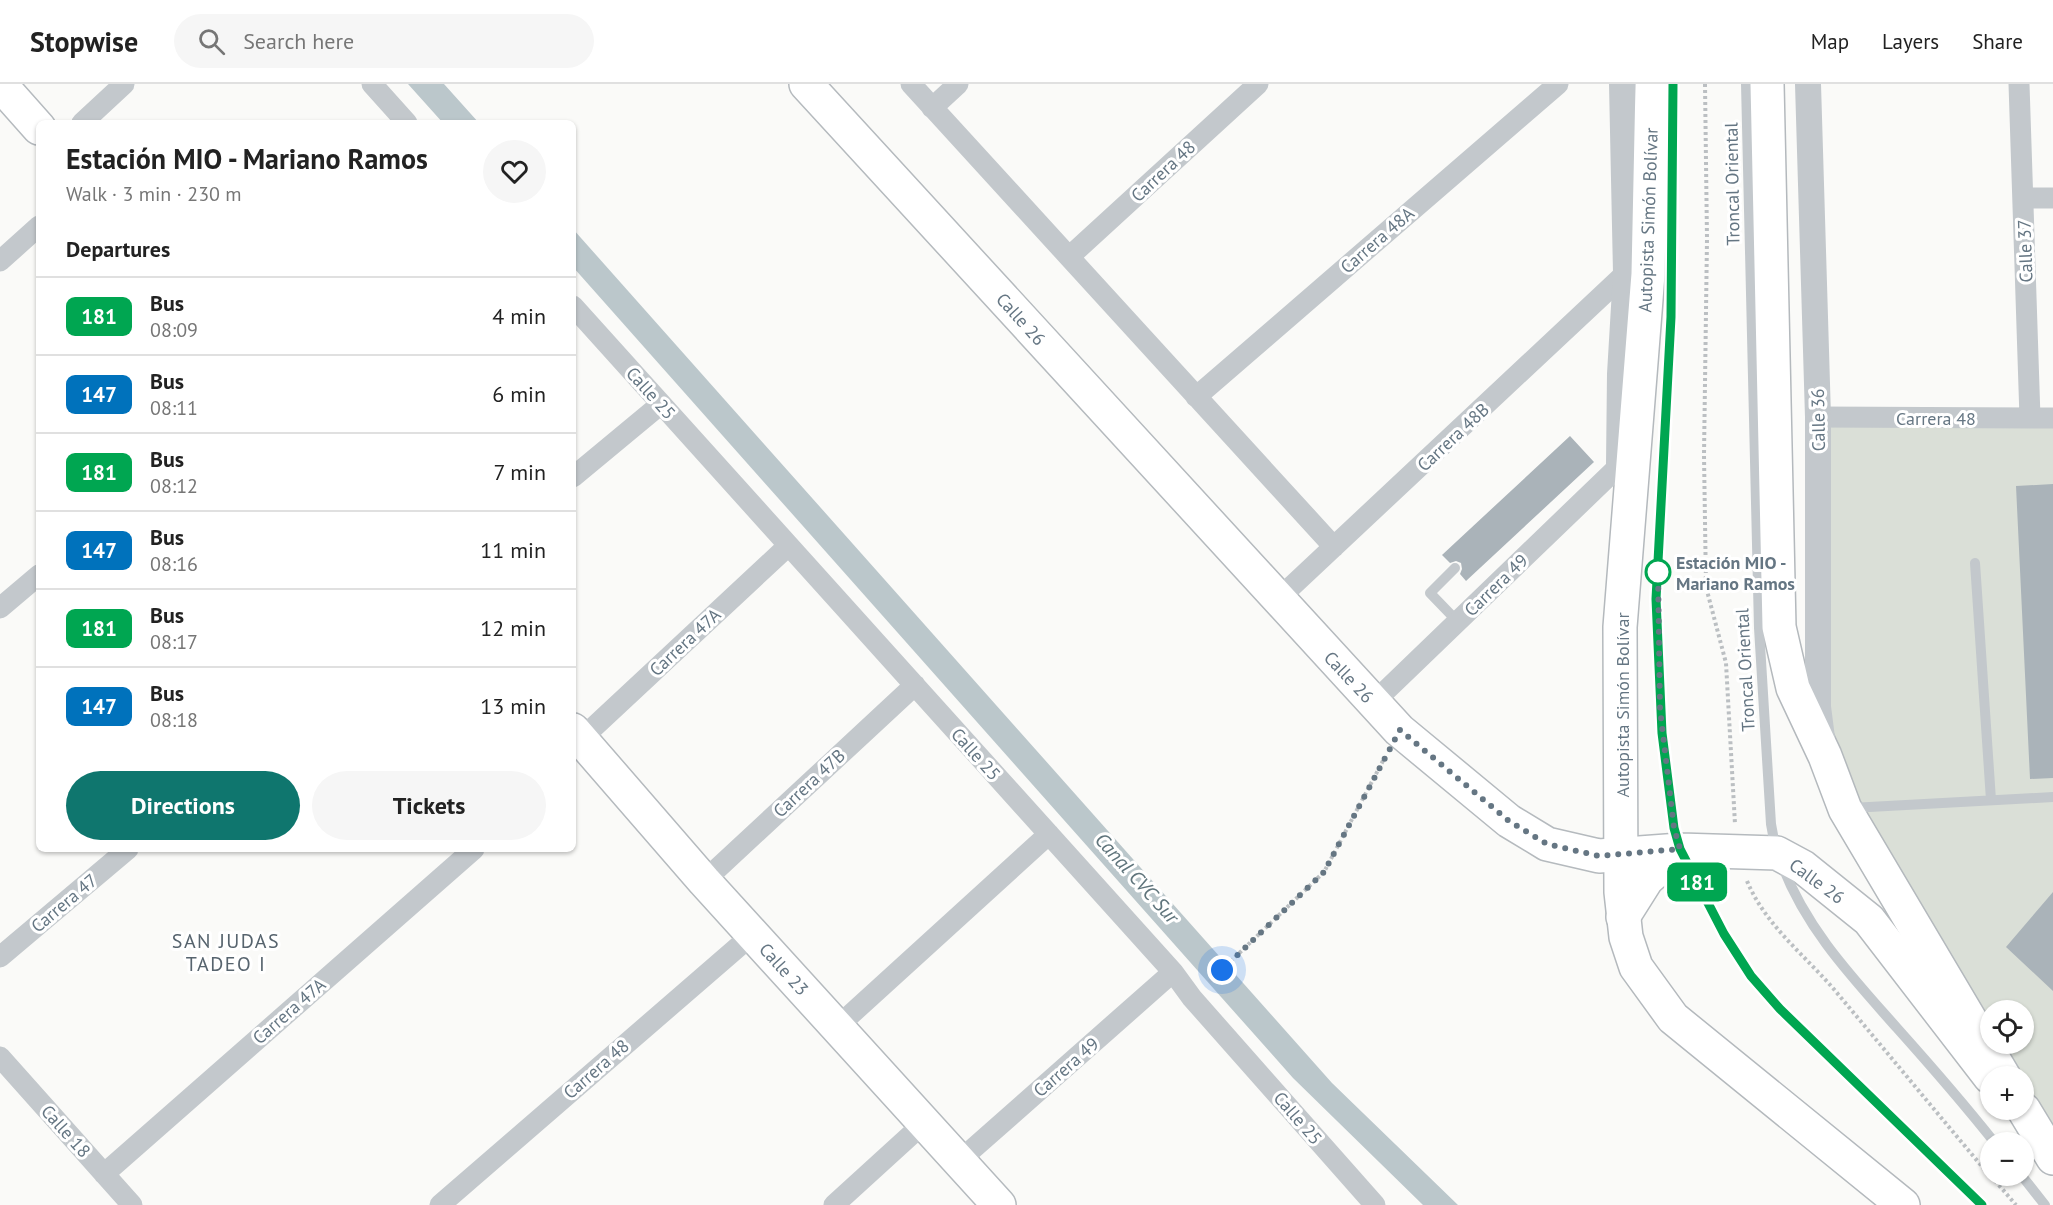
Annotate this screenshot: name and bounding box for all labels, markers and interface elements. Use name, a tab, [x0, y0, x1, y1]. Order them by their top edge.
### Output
search box	[174, 14, 594, 68]
text: Stopwise	[30, 23, 138, 60]
icon: search	[195, 25, 228, 58]
text: Search here	[243, 27, 354, 55]
text: Map	[1811, 28, 1849, 55]
text: Layers	[1882, 28, 1939, 55]
text: Share	[1972, 28, 2023, 55]
street label: Troncal Oriental	[1719, 121, 1745, 246]
street label: Autopista Simón Bolívar	[1633, 127, 1663, 313]
street label: Carrera 48	[1126, 135, 1200, 207]
text: Estación MIO - Mariano Ramos	[66, 140, 428, 177]
button: heart	[483, 140, 546, 203]
text: Walk · 3 min · 230 m	[66, 181, 242, 207]
street label: Carrera 48A	[1335, 201, 1419, 278]
street label: Calle 37	[2012, 219, 2038, 283]
text: Departures	[66, 235, 170, 263]
street label: Calle 26	[991, 288, 1051, 350]
text: Bus	[150, 289, 184, 317]
text: 4 min	[492, 302, 546, 330]
text: 181	[81, 303, 117, 330]
text: 08:09	[150, 317, 198, 343]
street label: Calle 25	[621, 362, 681, 424]
text: Bus	[150, 367, 184, 395]
text: 6 min	[492, 380, 546, 408]
text: 147	[81, 381, 117, 408]
street label: Calle 36	[1806, 388, 1830, 452]
text: 08:11	[150, 395, 198, 421]
street label: Carrera 48B	[1412, 398, 1494, 476]
street label: Carrera 48	[1896, 407, 1976, 430]
text: Bus	[150, 445, 184, 473]
text: 7 min	[494, 458, 546, 486]
text: 181	[81, 459, 117, 486]
text: 08:12	[150, 473, 198, 499]
text: Bus	[150, 523, 184, 551]
text: 11 min	[480, 536, 546, 564]
text: 147	[81, 537, 117, 564]
street label: Carrera 49	[1459, 549, 1533, 621]
text: 08:16	[150, 551, 198, 577]
place label: Estación MIO - Mariano Ramos	[1676, 551, 1795, 595]
marker: Estación MIO - Mariano Ramos	[1645, 559, 1671, 585]
text: Bus	[150, 601, 184, 629]
street label: Carrera 47A	[645, 603, 726, 681]
street label: Troncal Oriental	[1730, 607, 1760, 732]
street label: Autopista Simón Bolívar	[1611, 612, 1634, 798]
text: 12 min	[480, 614, 546, 642]
text: 181	[81, 615, 117, 642]
text: 08:17	[150, 629, 198, 655]
street label: Calle 26	[1319, 646, 1379, 708]
text: Bus	[150, 679, 184, 707]
text: 13 min	[480, 692, 546, 720]
text: 147	[81, 693, 117, 720]
text: 08:18	[150, 707, 198, 733]
street label: Calle 25	[946, 723, 1006, 785]
street label: Carrera 47B	[768, 744, 850, 822]
button: Directions	[66, 771, 300, 840]
button: Tickets	[312, 771, 546, 840]
water label: Canal CVC Sur	[1089, 827, 1186, 930]
street label: Calle 26	[1785, 853, 1849, 909]
line badge: 181	[1662, 862, 1732, 902]
street label: Carrera 47	[26, 869, 102, 937]
text: 181	[1679, 869, 1715, 896]
district label: SAN JUDAS TADEO I	[172, 928, 280, 977]
street label: Calle 23	[754, 938, 814, 1000]
your location	[1207, 955, 1237, 985]
street label: Carrera 47A	[248, 973, 331, 1049]
map controls	[1980, 1000, 2034, 1186]
button: locate	[1980, 1000, 2034, 1054]
street label: Carrera 49	[1028, 1032, 1104, 1102]
street label: Carrera 48	[558, 1034, 634, 1104]
button: +	[1980, 1066, 2034, 1120]
street label: Calle 25	[1269, 1087, 1327, 1149]
street label: Calle 18	[36, 1100, 96, 1162]
button: −	[1980, 1132, 2034, 1186]

